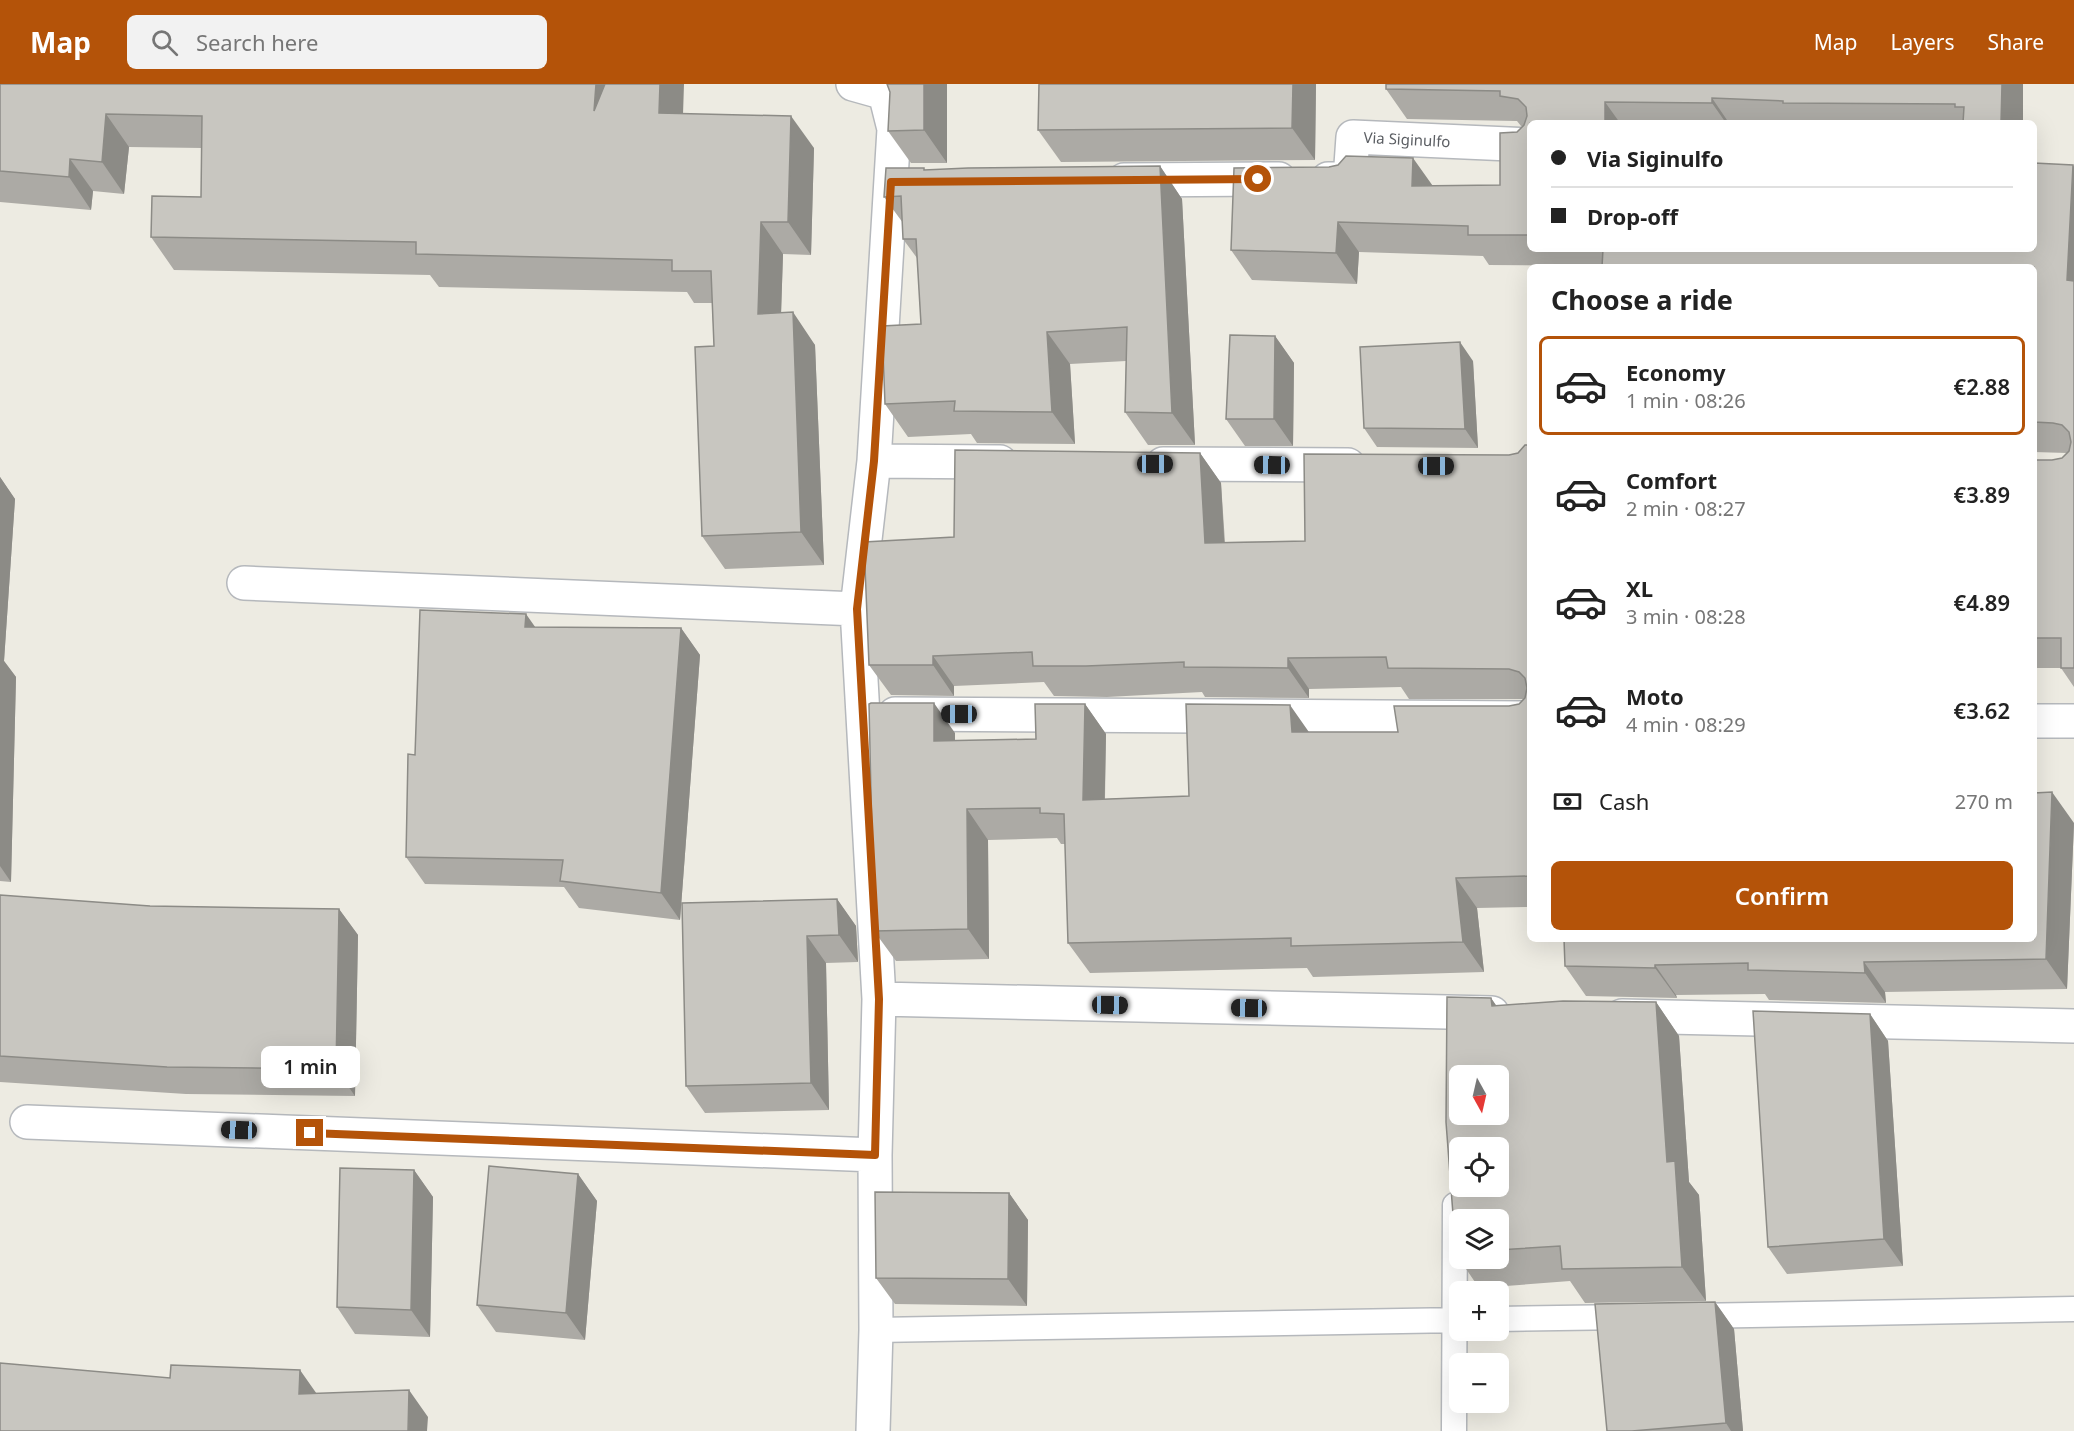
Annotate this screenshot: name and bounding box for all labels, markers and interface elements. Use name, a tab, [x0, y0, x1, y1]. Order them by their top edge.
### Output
search box	[127, 15, 547, 69]
text: Map	[30, 23, 91, 61]
icon: search	[148, 26, 181, 59]
text: Search here	[196, 27, 318, 57]
text: Map	[1814, 28, 1858, 56]
text: Layers	[1891, 28, 1955, 56]
text: Share	[1988, 28, 2044, 56]
street label: Via Siginulfo	[1363, 127, 1451, 151]
text: Via Siginulfo	[1587, 143, 1723, 173]
route start	[1244, 165, 1271, 192]
text: Drop-off	[1587, 201, 1678, 231]
text: Choose a ride	[1551, 281, 1733, 318]
text: Economy	[1626, 357, 1725, 387]
icon: car	[1554, 359, 1608, 413]
text: €2.88	[1954, 371, 2010, 401]
text: 1 min · 08:26	[1626, 387, 1746, 414]
car	[1137, 455, 1173, 473]
car	[1254, 456, 1290, 474]
car	[1418, 457, 1454, 475]
text: Comfort	[1626, 465, 1717, 495]
icon: car	[1554, 467, 1608, 521]
text: €3.89	[1954, 479, 2010, 509]
text: 2 min · 08:27	[1626, 495, 1746, 522]
text: XL	[1626, 573, 1653, 603]
icon: car	[1554, 575, 1608, 629]
text: €4.89	[1954, 587, 2010, 617]
text: 3 min · 08:28	[1626, 603, 1746, 630]
text: Moto	[1626, 681, 1684, 711]
icon: car	[1554, 683, 1608, 737]
text: €3.62	[1954, 695, 2010, 725]
car	[941, 705, 977, 723]
text: 4 min · 08:29	[1626, 711, 1746, 738]
icon: cash	[1551, 785, 1584, 818]
text: Cash	[1599, 786, 1649, 816]
text: 270 m	[1955, 788, 2013, 815]
button: Confirm	[1551, 861, 2013, 930]
car	[1092, 996, 1128, 1014]
car	[1231, 999, 1267, 1017]
callout: 1 min	[260, 1046, 360, 1088]
text: 1 min	[283, 1053, 338, 1080]
north arrow	[1449, 1065, 1509, 1125]
map controls	[1449, 1065, 1509, 1413]
route end	[296, 1119, 323, 1146]
car	[221, 1120, 257, 1140]
button: locate	[1449, 1137, 1509, 1197]
button: layers	[1449, 1209, 1509, 1269]
button: +	[1449, 1281, 1509, 1341]
button: −	[1449, 1353, 1509, 1413]

